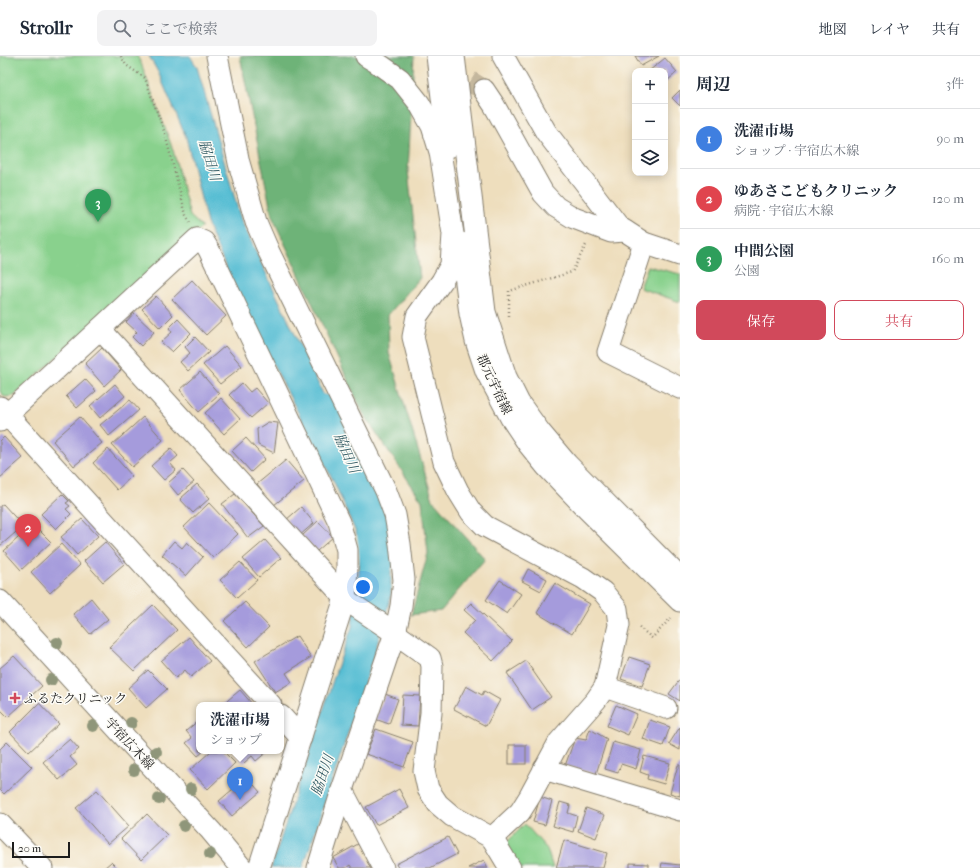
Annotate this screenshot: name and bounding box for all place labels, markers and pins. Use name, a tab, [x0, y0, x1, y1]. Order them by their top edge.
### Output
pin: 3	[85, 189, 111, 222]
pin: 2	[15, 514, 41, 547]
place label: ふるたクリニック	[24, 691, 127, 706]
marker: ふるたクリニック	[9, 692, 21, 704]
pin: 1	[227, 767, 253, 800]

